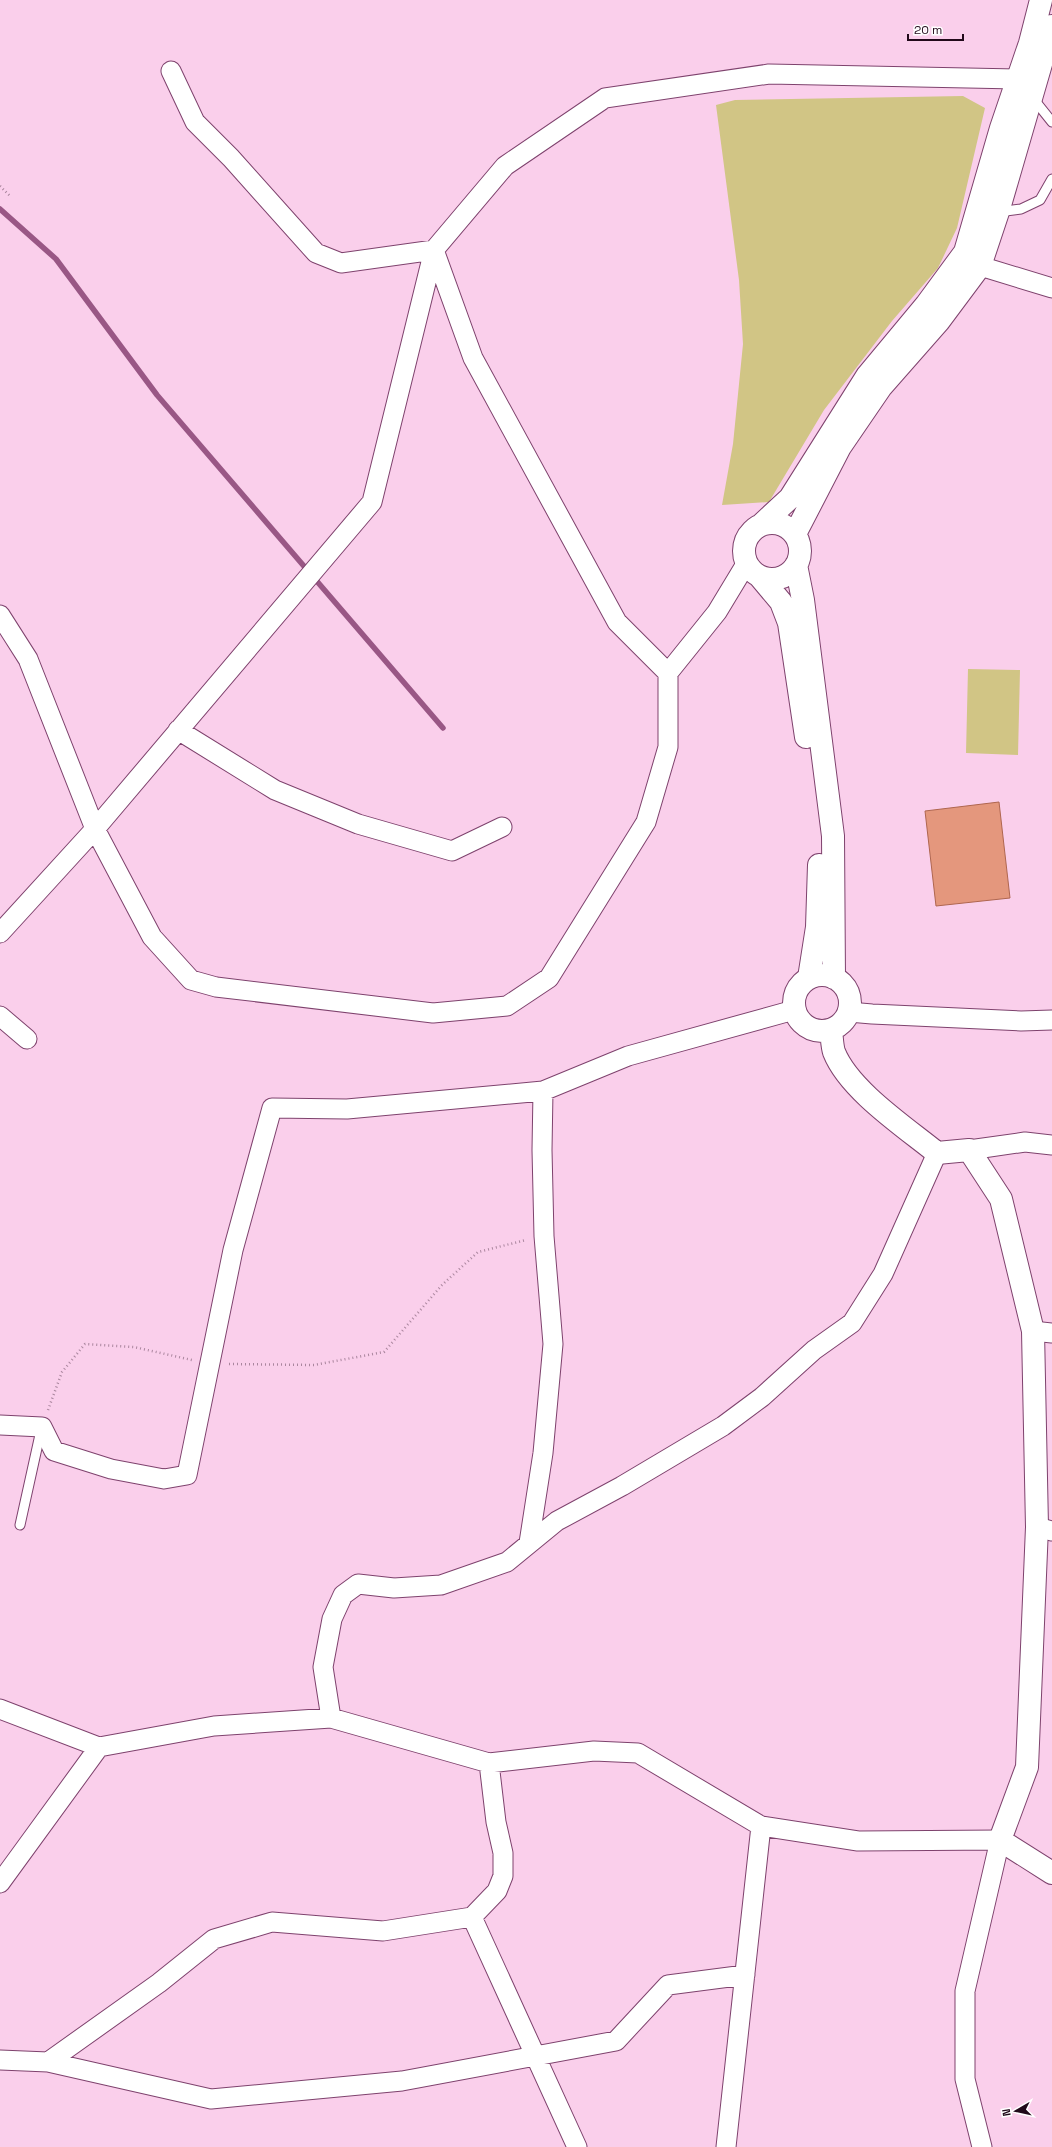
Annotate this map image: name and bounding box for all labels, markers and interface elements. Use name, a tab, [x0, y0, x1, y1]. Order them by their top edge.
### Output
scale bar	[908, 16, 963, 42]
text: 20 m	[914, 22, 942, 38]
north arrow	[996, 2091, 1036, 2131]
text: N	[999, 2108, 1014, 2117]

